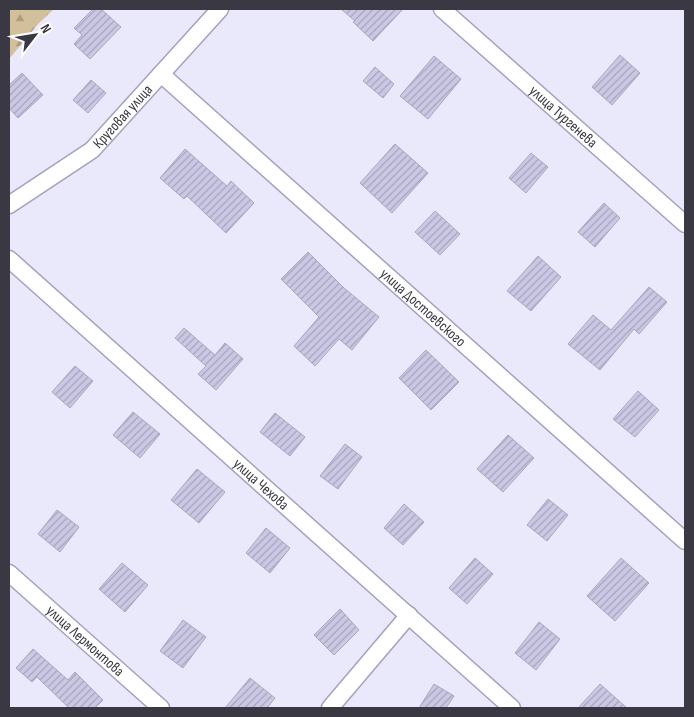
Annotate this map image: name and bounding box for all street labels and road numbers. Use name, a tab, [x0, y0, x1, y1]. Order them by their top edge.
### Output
street label: Круговая улица	[89, 80, 157, 152]
street label: улица Тургенева	[525, 81, 602, 152]
street label: улица Достоевского	[376, 264, 470, 351]
street label: улица Чехова	[229, 454, 293, 514]
street label: улица Лермонтова	[42, 601, 128, 681]

